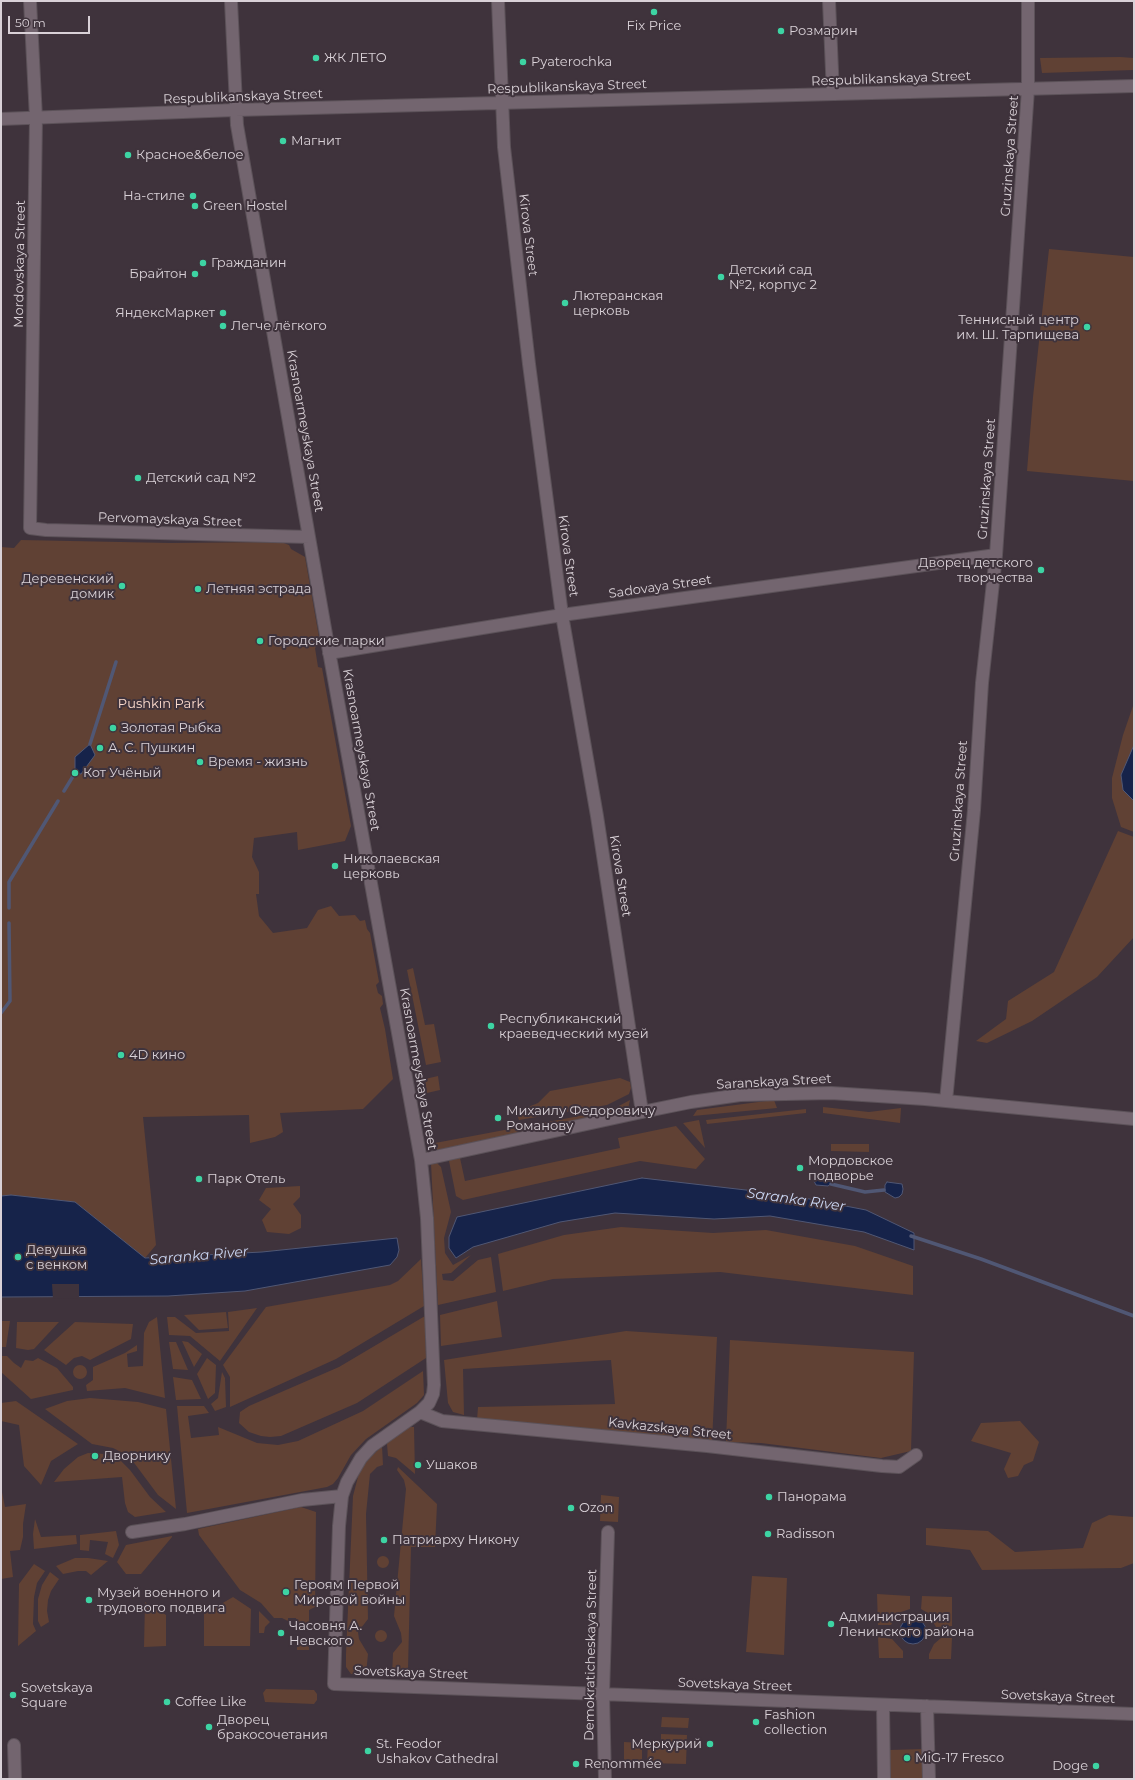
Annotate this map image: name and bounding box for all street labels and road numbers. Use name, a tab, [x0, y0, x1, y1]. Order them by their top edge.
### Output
street label: Respublikanskaya Street	[811, 68, 971, 90]
street label: Respublikanskaya Street	[487, 76, 647, 98]
street label: Respublikanskaya Street	[163, 86, 323, 108]
street label: Gruzinskaya Street	[998, 95, 1022, 217]
street label: Kirova Street	[515, 193, 541, 277]
street label: Mordovskaya Street	[11, 200, 29, 328]
street label: Krasnoarmeyskaya Street	[283, 349, 327, 513]
street label: Gruzinskaya Street	[975, 418, 999, 540]
street label: Pervomayskaya Street	[98, 510, 242, 530]
street label: Kirova Street	[555, 514, 581, 598]
street label: Sadovaya Street	[608, 572, 712, 602]
street label: Krasnoarmeyskaya Street	[339, 668, 383, 832]
street label: Gruzinskaya Street	[947, 740, 971, 862]
street label: Kirova Street	[606, 834, 634, 918]
street label: Krasnoarmeyskaya Street	[396, 987, 440, 1151]
street label: Saranskaya Street	[716, 1071, 832, 1093]
street label: Kavkazskaya Street	[607, 1415, 733, 1443]
street label: Demokraticheskaya Street	[582, 1569, 600, 1741]
street label: Sovetskaya Street	[354, 1663, 468, 1683]
street label: Sovetskaya Street	[678, 1675, 792, 1695]
street label: Sovetskaya Street	[1001, 1687, 1115, 1707]

